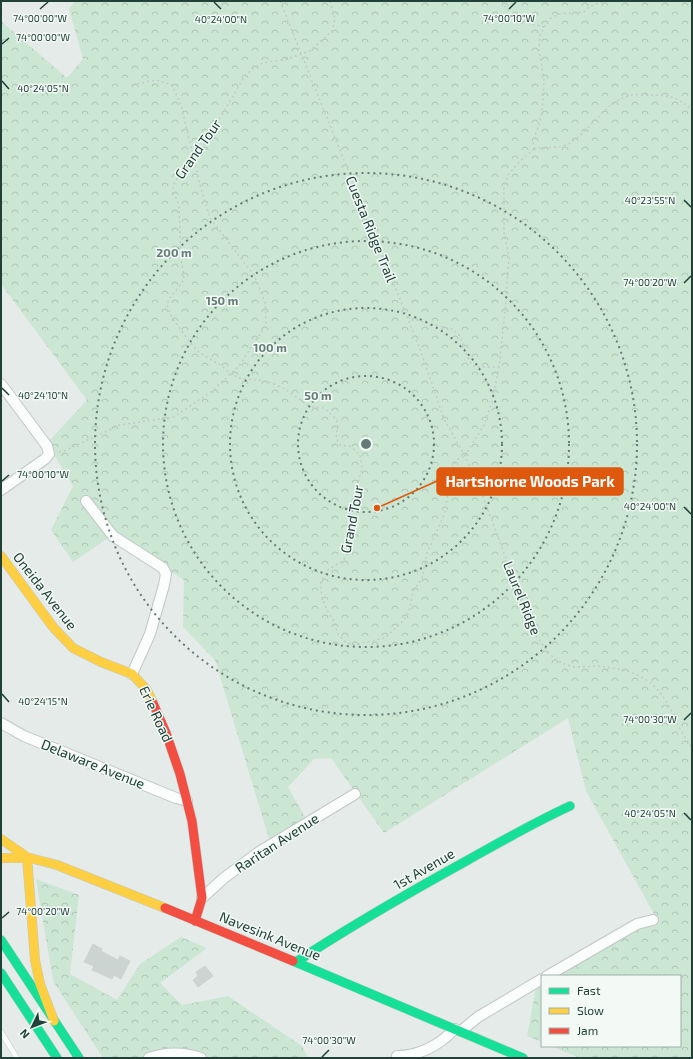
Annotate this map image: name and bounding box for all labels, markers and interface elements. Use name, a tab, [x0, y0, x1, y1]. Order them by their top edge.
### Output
text: 74°00'00"W	[13, 12, 68, 24]
text: 74°00'10"W	[483, 12, 536, 24]
text: 40°24'00"N	[195, 13, 247, 25]
text: 74°00'00"W	[16, 31, 71, 43]
text: 40°24'05"N	[17, 82, 69, 94]
street label: Grand Tour	[171, 115, 225, 182]
street label: Cuesta Ridge Trail	[342, 173, 401, 285]
text: 40°23'55"N	[625, 194, 675, 206]
text: 200 m	[156, 245, 192, 259]
text: 74°00'20"W	[623, 276, 677, 288]
text: 150 m	[206, 293, 238, 307]
text: 100 m	[253, 340, 287, 354]
text: 50 m	[304, 388, 332, 402]
text: 40°24'10"N	[18, 389, 68, 401]
centre of rings	[359, 437, 373, 451]
text: 74°00'10"W	[17, 468, 70, 480]
callout: Hartshorne Woods Park	[437, 468, 623, 495]
text: Hartshorne Woods Park	[445, 472, 615, 490]
street label: Grand Tour	[337, 483, 367, 554]
text: 40°24'00"N	[624, 500, 676, 512]
street label: Oneida Avenue	[10, 548, 81, 633]
street label: Laurel Ridge	[500, 558, 545, 637]
street label: Erie Road	[136, 683, 177, 744]
text: 40°24'15"N	[18, 695, 68, 707]
text: 74°00'30"W	[623, 713, 677, 725]
street label: Delaware Avenue	[39, 735, 148, 792]
text: 40°24'05"N	[624, 807, 676, 819]
street label: Raritan Avenue	[232, 809, 322, 876]
street label: 1st Avenue	[390, 844, 457, 893]
text: 74°00'20"W	[16, 905, 70, 917]
street label: Navesink Avenue	[217, 907, 323, 964]
legend	[541, 975, 681, 1047]
text: Fast	[577, 983, 601, 997]
text: Slow	[577, 1003, 604, 1017]
north arrow	[12, 1007, 52, 1047]
text: Jam	[577, 1023, 598, 1037]
text: N	[17, 1027, 32, 1042]
text: 74°00'30"W	[302, 1034, 356, 1046]

